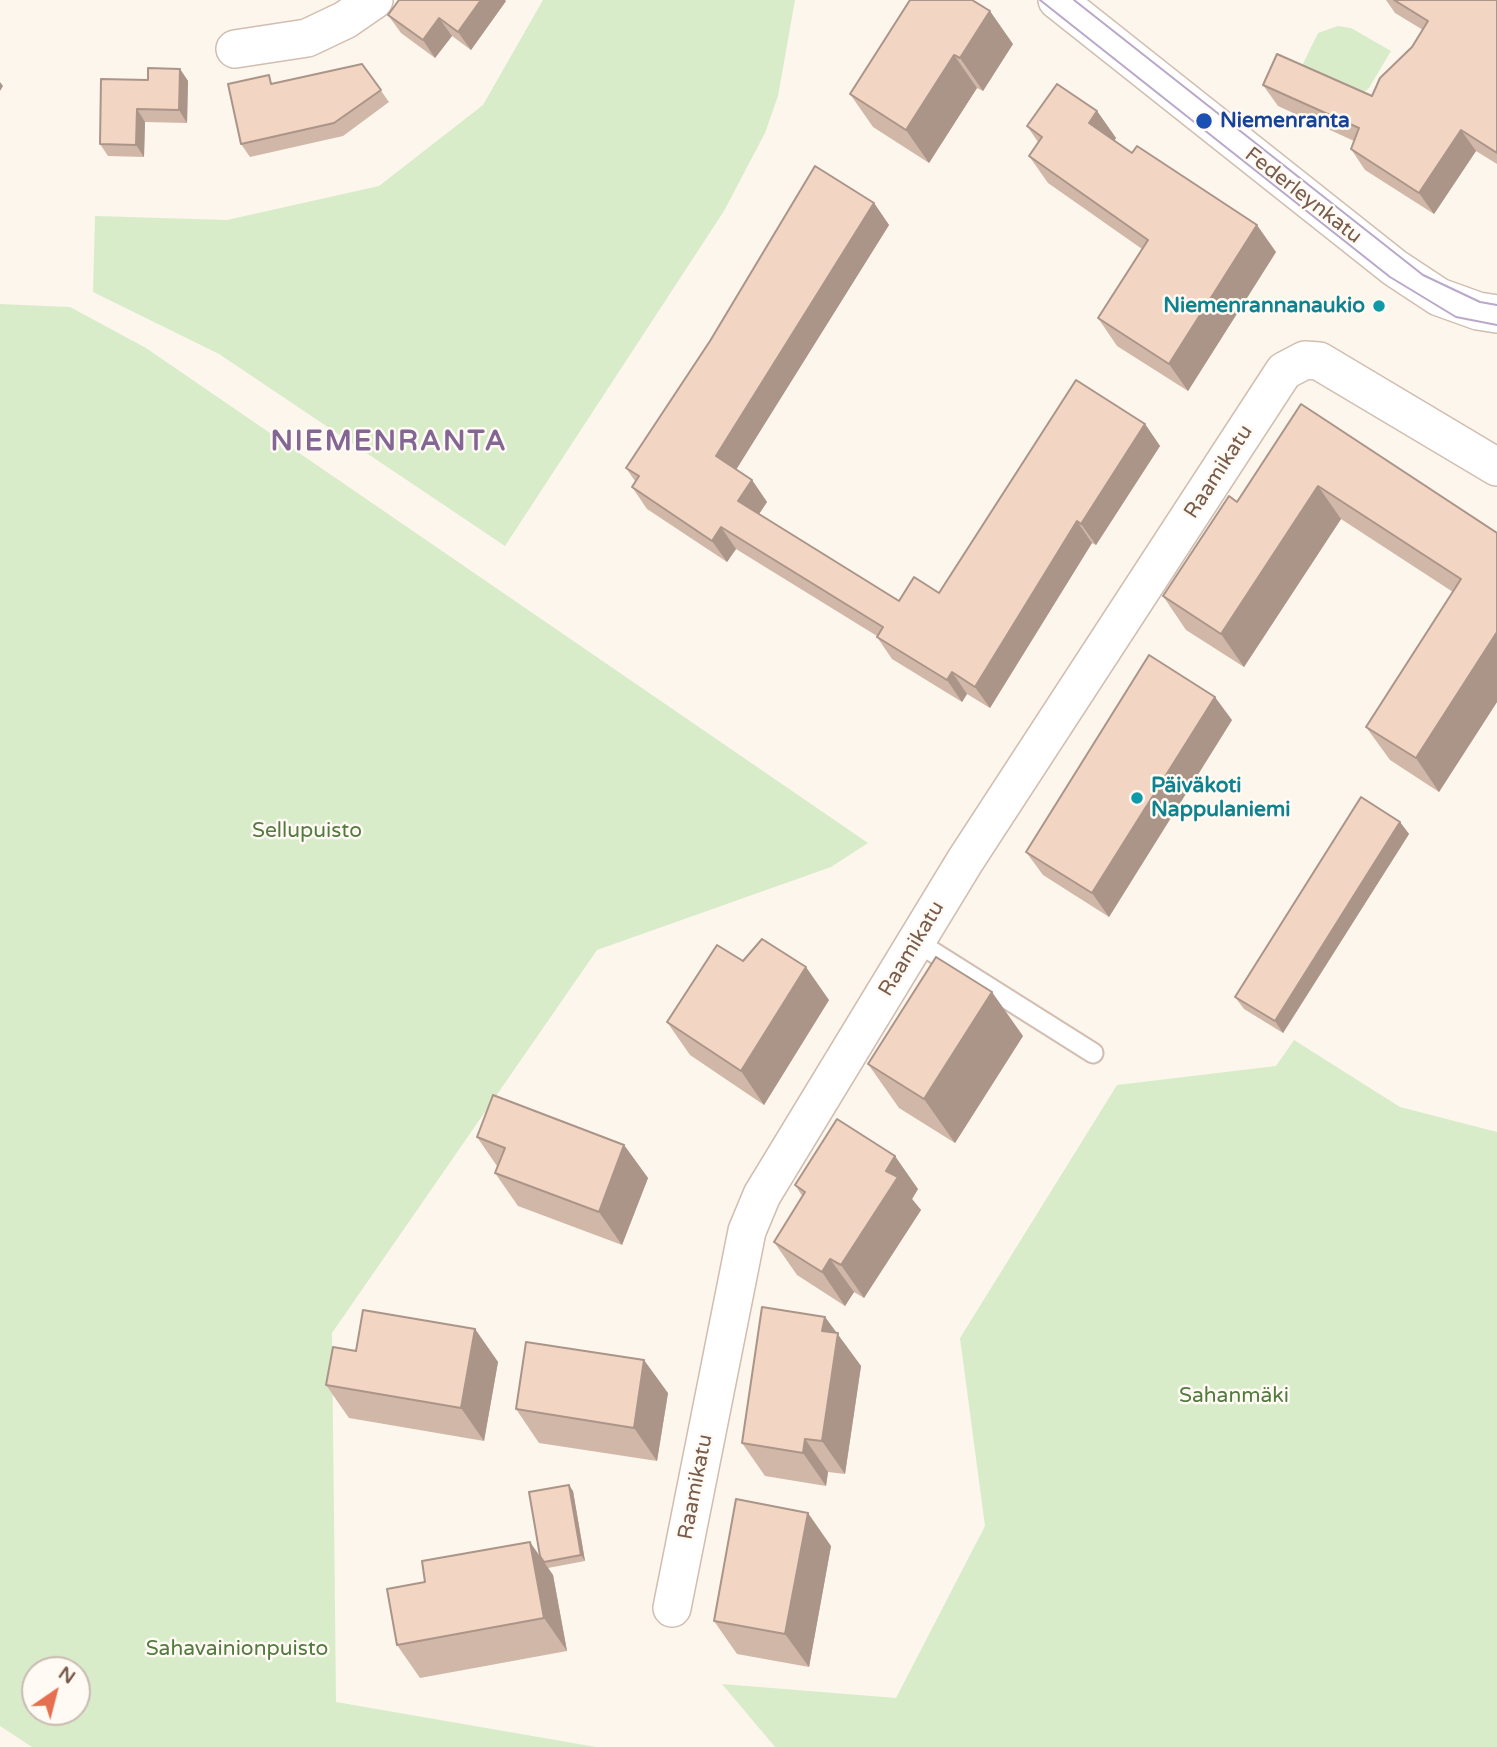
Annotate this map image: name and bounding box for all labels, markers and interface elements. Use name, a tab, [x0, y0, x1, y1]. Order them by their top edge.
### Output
place label: Niemenranta	[1220, 108, 1350, 134]
marker: Niemenranta	[1194, 111, 1214, 131]
street label: Federleynkatu	[1239, 142, 1367, 250]
place label: Niemenrannanaukio	[1163, 293, 1365, 319]
marker: Niemenrannanaukio	[1371, 298, 1387, 314]
street label: Raamikatu	[1179, 420, 1259, 524]
district label: NIEMENRANTA	[272, 426, 506, 460]
place label: Päiväkoti Nappulaniemi	[1151, 773, 1290, 823]
marker: Päiväkoti Nappulaniemi	[1129, 790, 1145, 806]
park label: Sellupuisto	[252, 818, 362, 844]
street label: Raamikatu	[874, 897, 950, 1001]
park label: Sahanmäki	[1179, 1383, 1289, 1409]
street label: Raamikatu	[673, 1432, 719, 1542]
park label: Sahavainionpuisto	[146, 1636, 328, 1662]
north arrow	[21, 1656, 91, 1726]
text: N	[54, 1662, 79, 1689]

